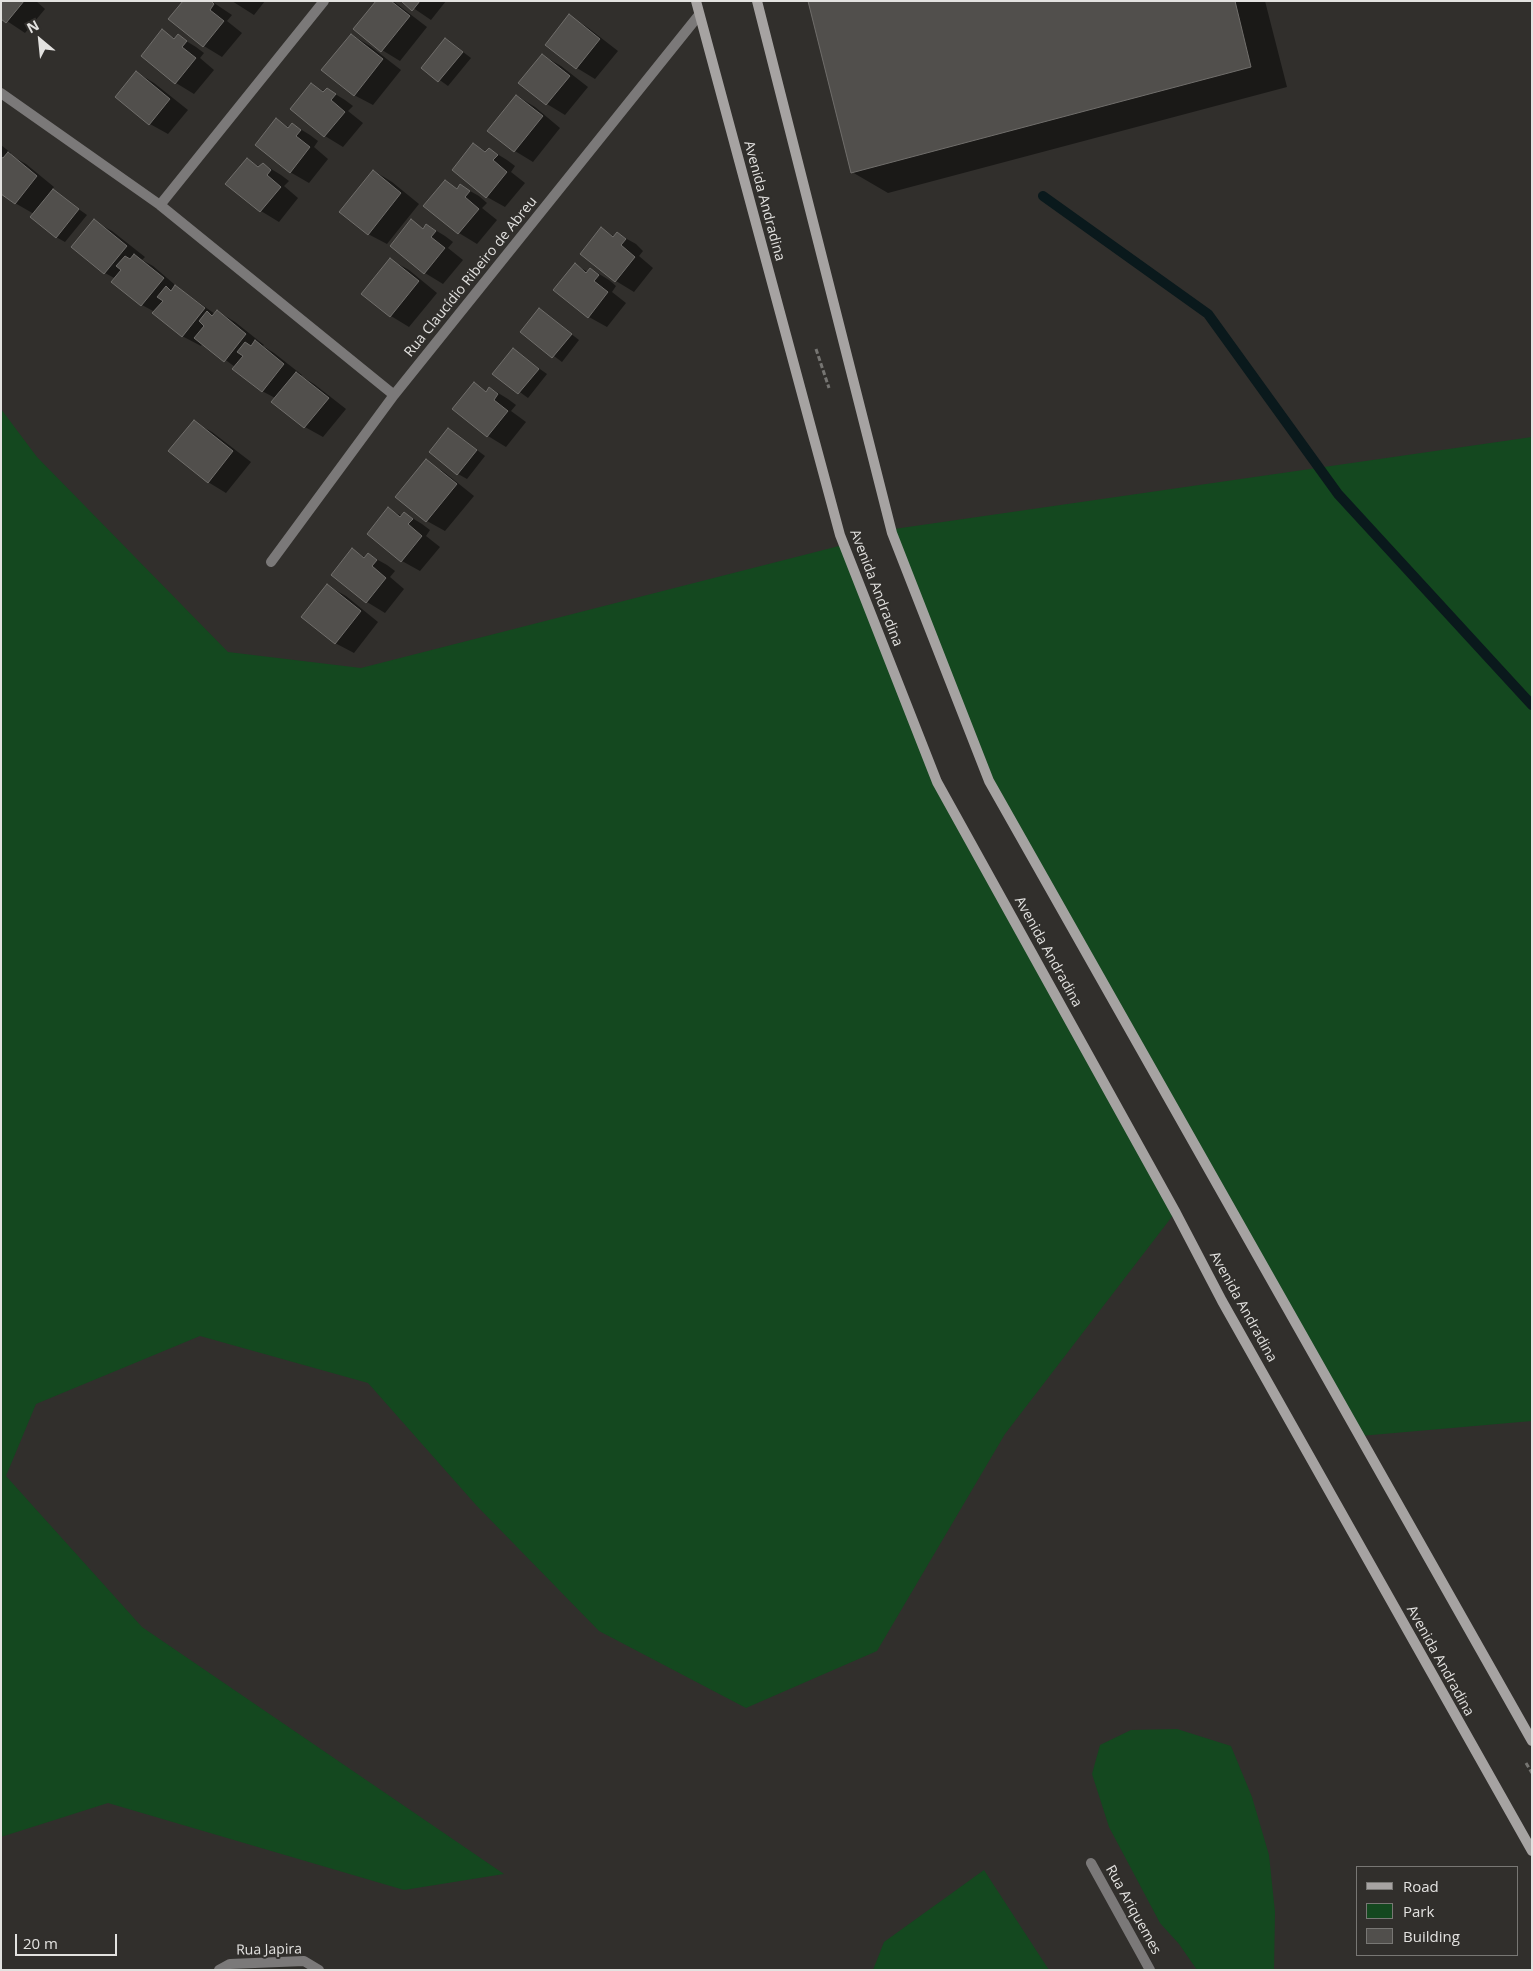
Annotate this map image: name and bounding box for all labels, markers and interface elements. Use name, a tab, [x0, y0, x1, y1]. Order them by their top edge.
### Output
north arrow	[15, 15, 65, 65]
text: N	[23, 15, 42, 37]
street label: Avenida Andradina	[740, 139, 788, 263]
street label: Rua Claucídio Ribeiro de Abreu	[401, 193, 541, 361]
street label: Avenida Andradina	[846, 527, 906, 649]
street label: Avenida Andradina	[1011, 894, 1085, 1010]
street label: Avenida Andradina	[1206, 1249, 1280, 1365]
street label: Avenida Andradina	[1403, 1603, 1477, 1719]
street label: Rua Ariquemes	[1102, 1863, 1164, 1957]
legend	[1356, 1866, 1518, 1956]
text: Road	[1403, 1876, 1439, 1896]
text: Park	[1403, 1901, 1434, 1921]
scale bar	[18, 1924, 120, 1956]
text: Building	[1403, 1926, 1460, 1946]
text: 20 m	[23, 1933, 58, 1953]
street label: Rua Japira	[236, 1941, 302, 1959]

